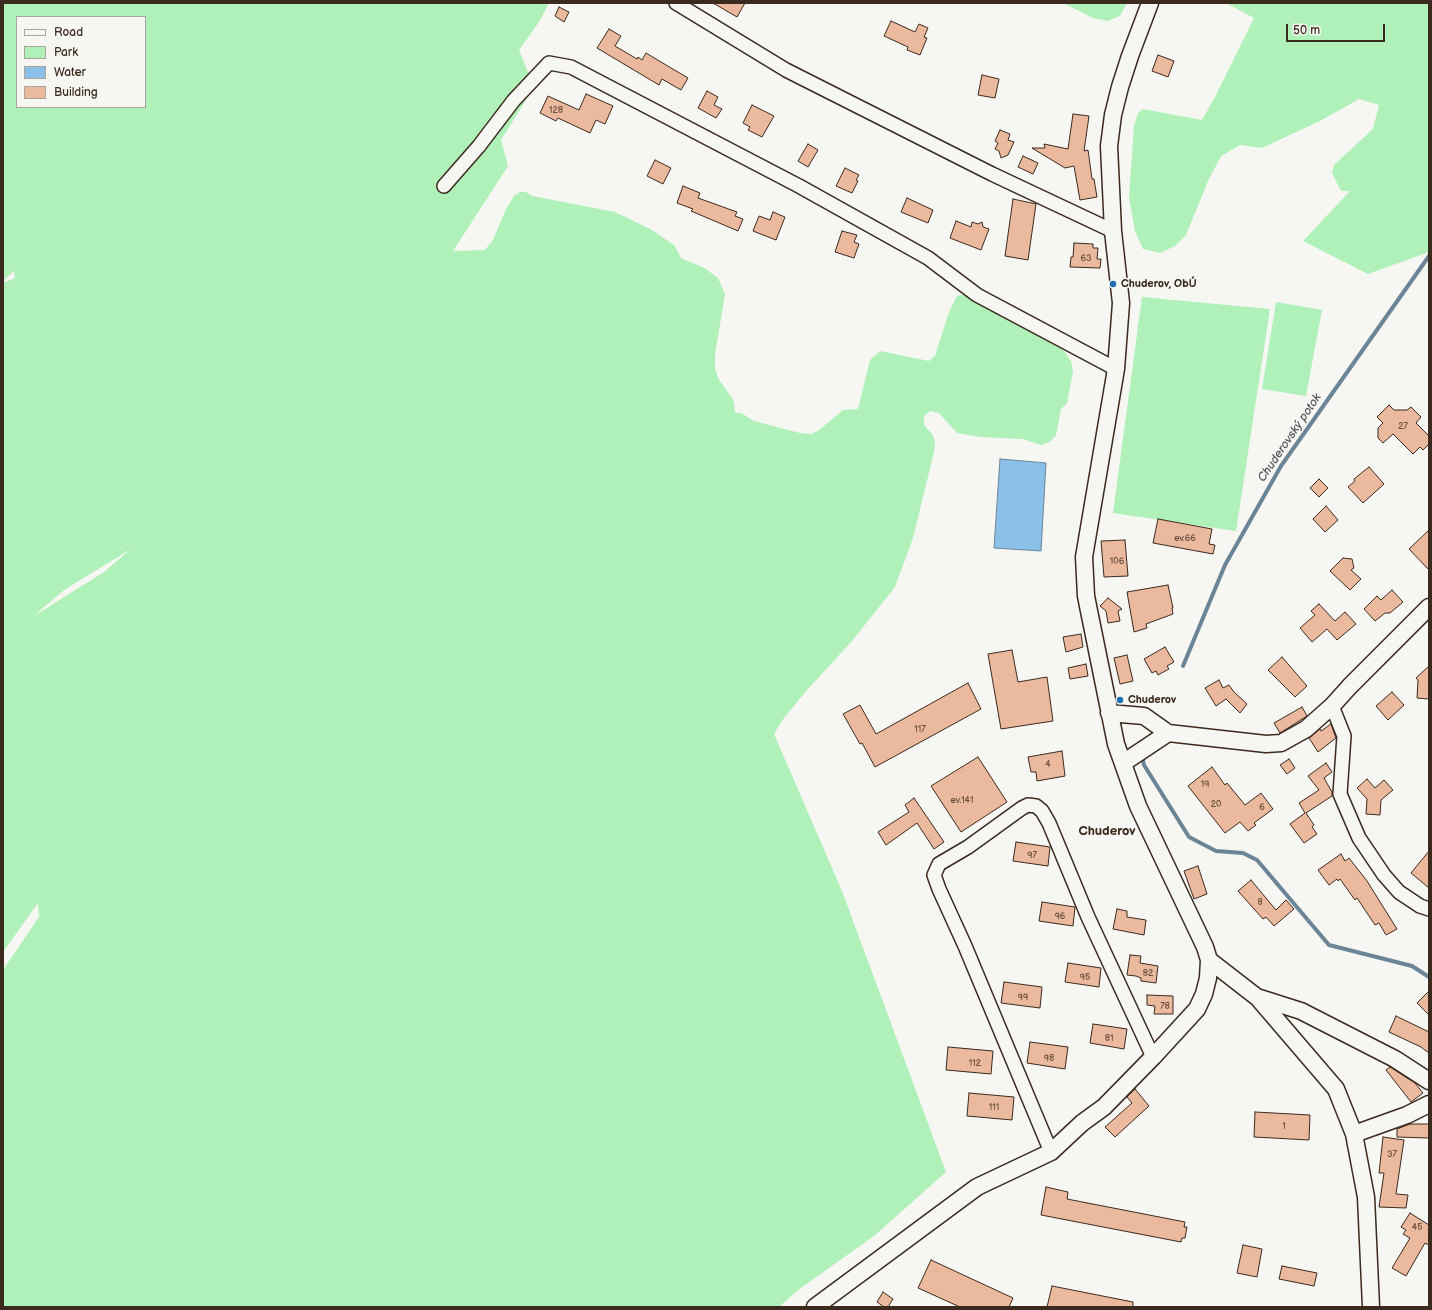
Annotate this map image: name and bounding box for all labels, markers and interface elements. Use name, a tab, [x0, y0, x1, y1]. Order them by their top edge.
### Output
legend	[16, 16, 146, 108]
scale bar	[1288, 16, 1387, 42]
text: 50 m	[1293, 23, 1320, 38]
text: Road	[54, 25, 83, 40]
text: Park	[54, 45, 78, 60]
text: Water	[54, 65, 86, 80]
text: Building	[54, 85, 98, 100]
house number: 128	[549, 106, 563, 116]
house number: 63	[1080, 254, 1092, 264]
place label: Chuderov, ObÚ	[1121, 277, 1196, 291]
marker: Chuderov, ObÚ	[1108, 279, 1118, 289]
water label: Chuderovský potok	[1255, 391, 1325, 485]
house number: 27	[1398, 422, 1408, 432]
house number: ev.66	[1174, 534, 1196, 544]
house number: 106	[1110, 557, 1124, 567]
place label: Chuderov	[1128, 693, 1176, 707]
marker: Chuderov	[1115, 695, 1125, 705]
house number: 117	[914, 725, 926, 735]
house number: 4	[1045, 760, 1051, 770]
house number: 19	[1201, 780, 1209, 790]
house number: ev.141	[950, 796, 974, 806]
house number: 20	[1211, 800, 1221, 810]
house number: 6	[1259, 803, 1265, 813]
district label: Chuderov	[1079, 824, 1135, 840]
house number: 97	[1027, 851, 1037, 861]
house number: 8	[1257, 898, 1263, 908]
house number: 96	[1055, 912, 1065, 922]
house number: 82	[1143, 969, 1153, 979]
house number: 95	[1080, 973, 1090, 983]
house number: 99	[1018, 993, 1028, 1003]
house number: 78	[1160, 1002, 1170, 1012]
house number: 81	[1105, 1034, 1113, 1044]
house number: 98	[1044, 1054, 1054, 1064]
house number: 112	[969, 1059, 981, 1069]
house number: 111	[989, 1103, 999, 1113]
house number: 1	[1282, 1122, 1286, 1132]
house number: 37	[1387, 1150, 1397, 1160]
house number: 45	[1412, 1223, 1422, 1233]

